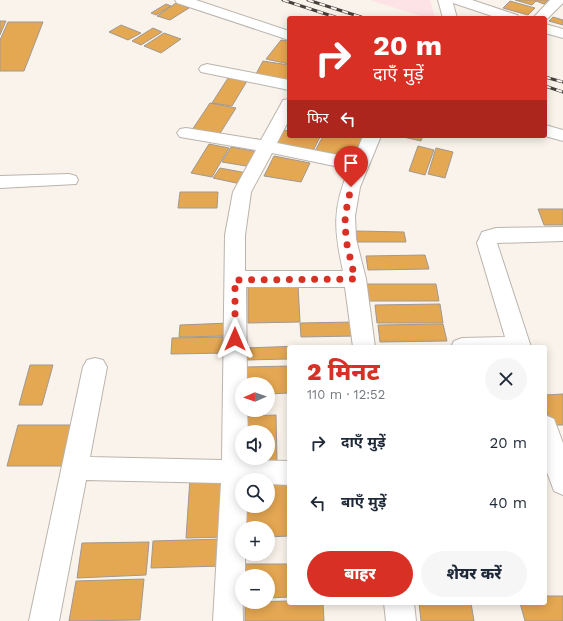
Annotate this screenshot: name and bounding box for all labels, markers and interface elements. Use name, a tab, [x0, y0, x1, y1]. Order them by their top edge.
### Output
text: 20 m	[373, 29, 442, 62]
icon: right	[307, 32, 359, 84]
text: दाएँ मुड़ें	[373, 63, 424, 84]
icon: left	[337, 108, 359, 130]
text: फिर	[307, 109, 329, 127]
pin	[334, 146, 368, 187]
icon: arrive	[340, 152, 362, 174]
position arrow	[214, 318, 256, 360]
text: 2 मिनट	[307, 358, 380, 386]
button: close	[485, 358, 527, 400]
north arrow	[235, 377, 275, 417]
map controls	[235, 377, 275, 609]
text: 110 m · 12:52	[307, 387, 385, 402]
button: sound	[235, 425, 275, 465]
icon: right	[307, 432, 329, 454]
text: दाएँ मुड़ें	[341, 433, 386, 451]
text: 20 m	[490, 434, 527, 452]
button: search	[235, 473, 275, 513]
icon: left	[307, 492, 329, 514]
text: बाएँ मुड़ें	[341, 493, 386, 511]
text: 40 m	[489, 494, 527, 512]
button: +	[235, 521, 275, 561]
button: बाहर	[307, 551, 413, 597]
button: शेयर करें	[421, 551, 527, 597]
button: −	[235, 569, 275, 609]

